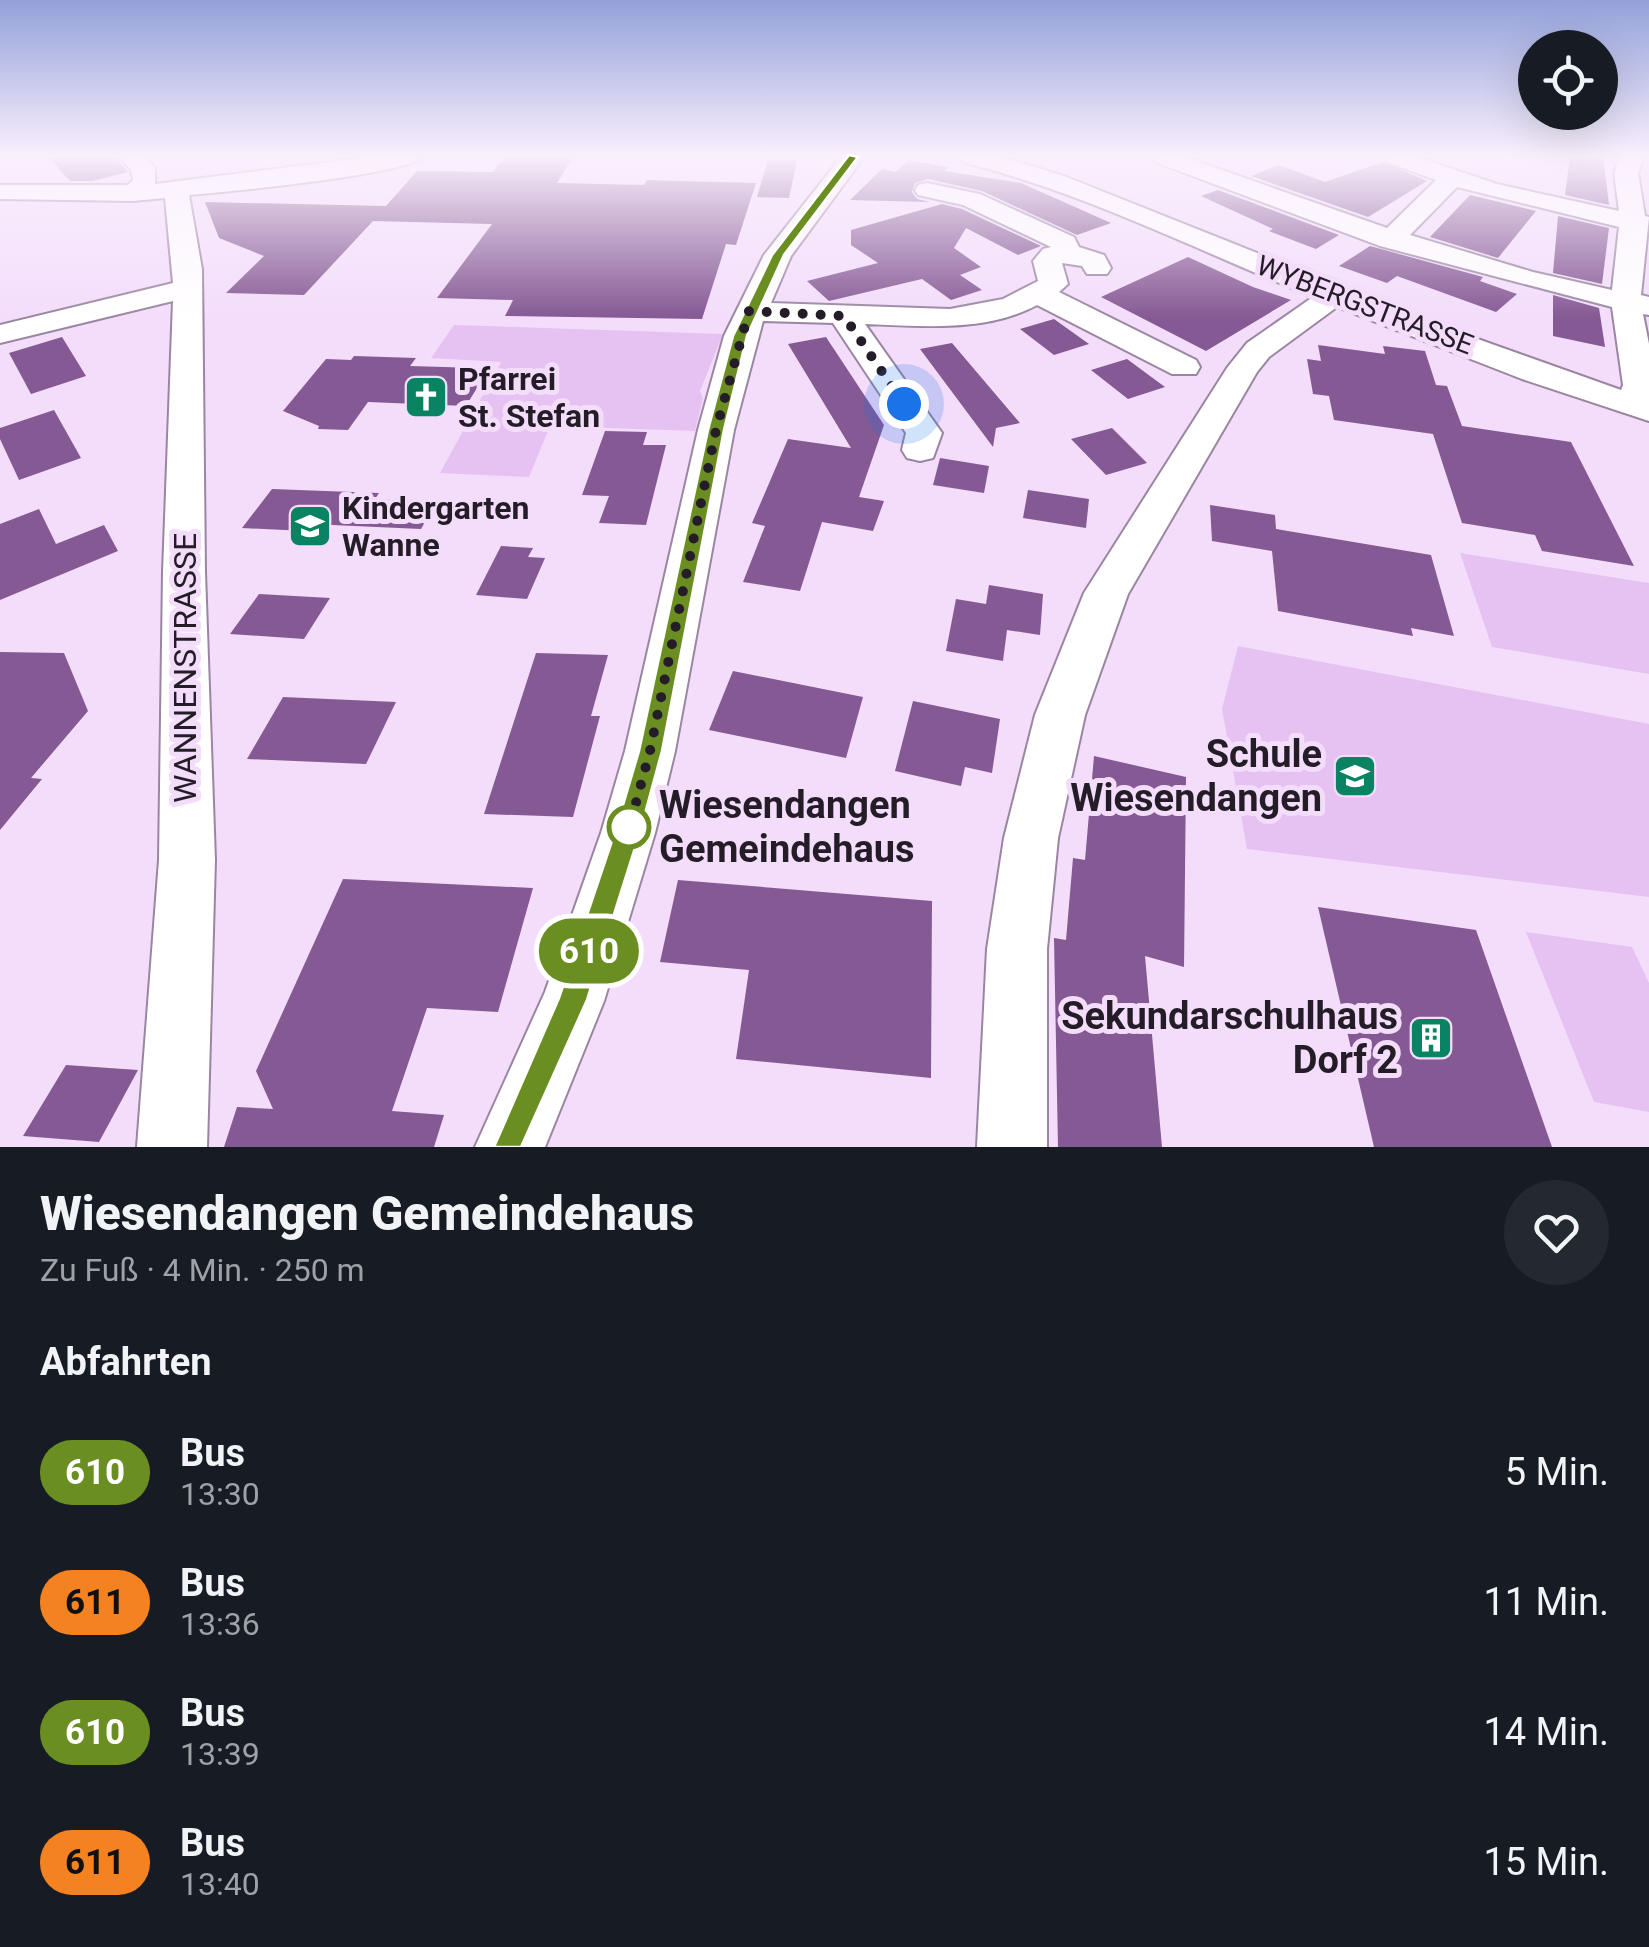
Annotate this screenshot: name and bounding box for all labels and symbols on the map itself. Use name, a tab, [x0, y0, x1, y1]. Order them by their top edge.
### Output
street label: WYBERGSTRASSE	[1252, 248, 1478, 362]
place label: Pfarrei St. Stefan	[458, 360, 600, 435]
church icon: Pfarrei St. Stefan	[403, 374, 449, 420]
your location	[879, 379, 929, 429]
place label: Kindergarten Wanne	[342, 489, 529, 564]
school or university icon: Kindergarten Wanne	[287, 503, 333, 549]
street label: WANNENSTRASSE	[166, 533, 204, 803]
place label: Schule Wiesendangen	[1070, 732, 1322, 820]
school or university icon: Schule Wiesendangen	[1332, 753, 1378, 799]
place label: Wiesendangen Gemeindehaus	[659, 783, 915, 871]
marker: Wiesendangen Gemeindehaus	[608, 806, 650, 848]
line badge: 610	[532, 918, 646, 984]
place label: Sekundarschulhaus Dorf 2	[1061, 994, 1398, 1082]
building icon: Sekundarschulhaus Dorf 2	[1408, 1015, 1454, 1061]

